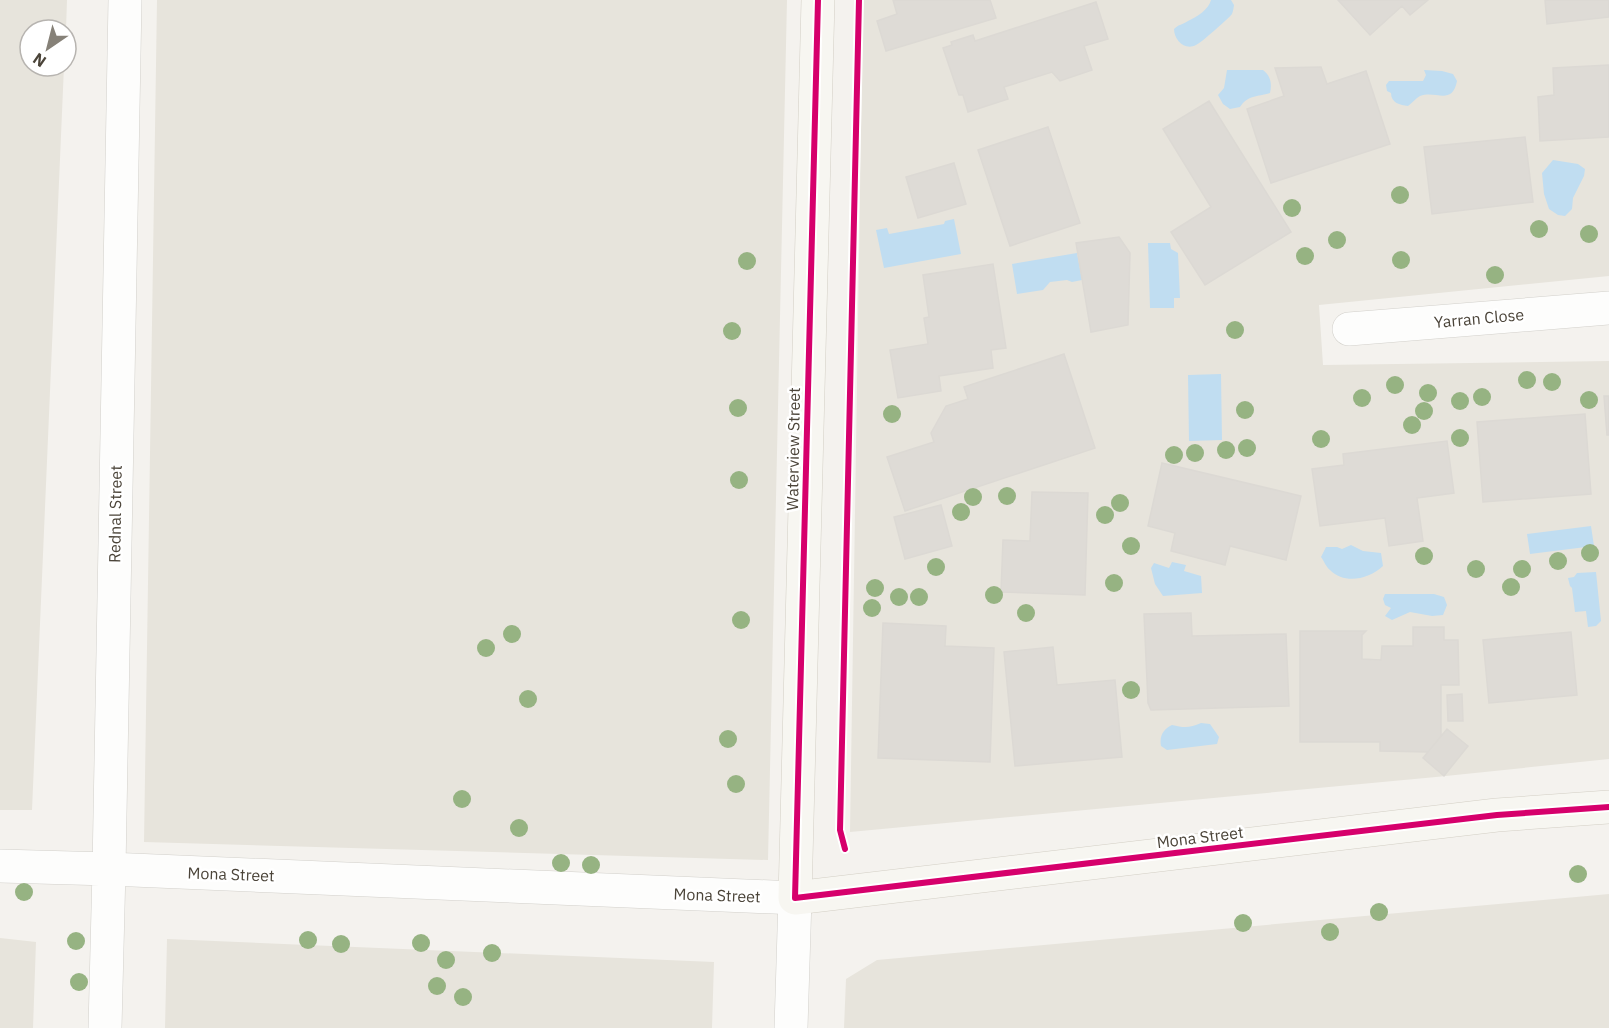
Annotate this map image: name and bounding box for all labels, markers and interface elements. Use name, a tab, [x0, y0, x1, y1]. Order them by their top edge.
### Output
north arrow	[18, 18, 78, 78]
text: N	[29, 49, 50, 72]
street label: Yarran Close	[1433, 304, 1525, 332]
street label: Waterview Street	[782, 387, 804, 511]
street label: Rednal Street	[104, 465, 126, 563]
street label: Mona Street	[1155, 822, 1245, 852]
street label: Mona Street	[187, 862, 275, 886]
street label: Mona Street	[673, 883, 761, 907]

